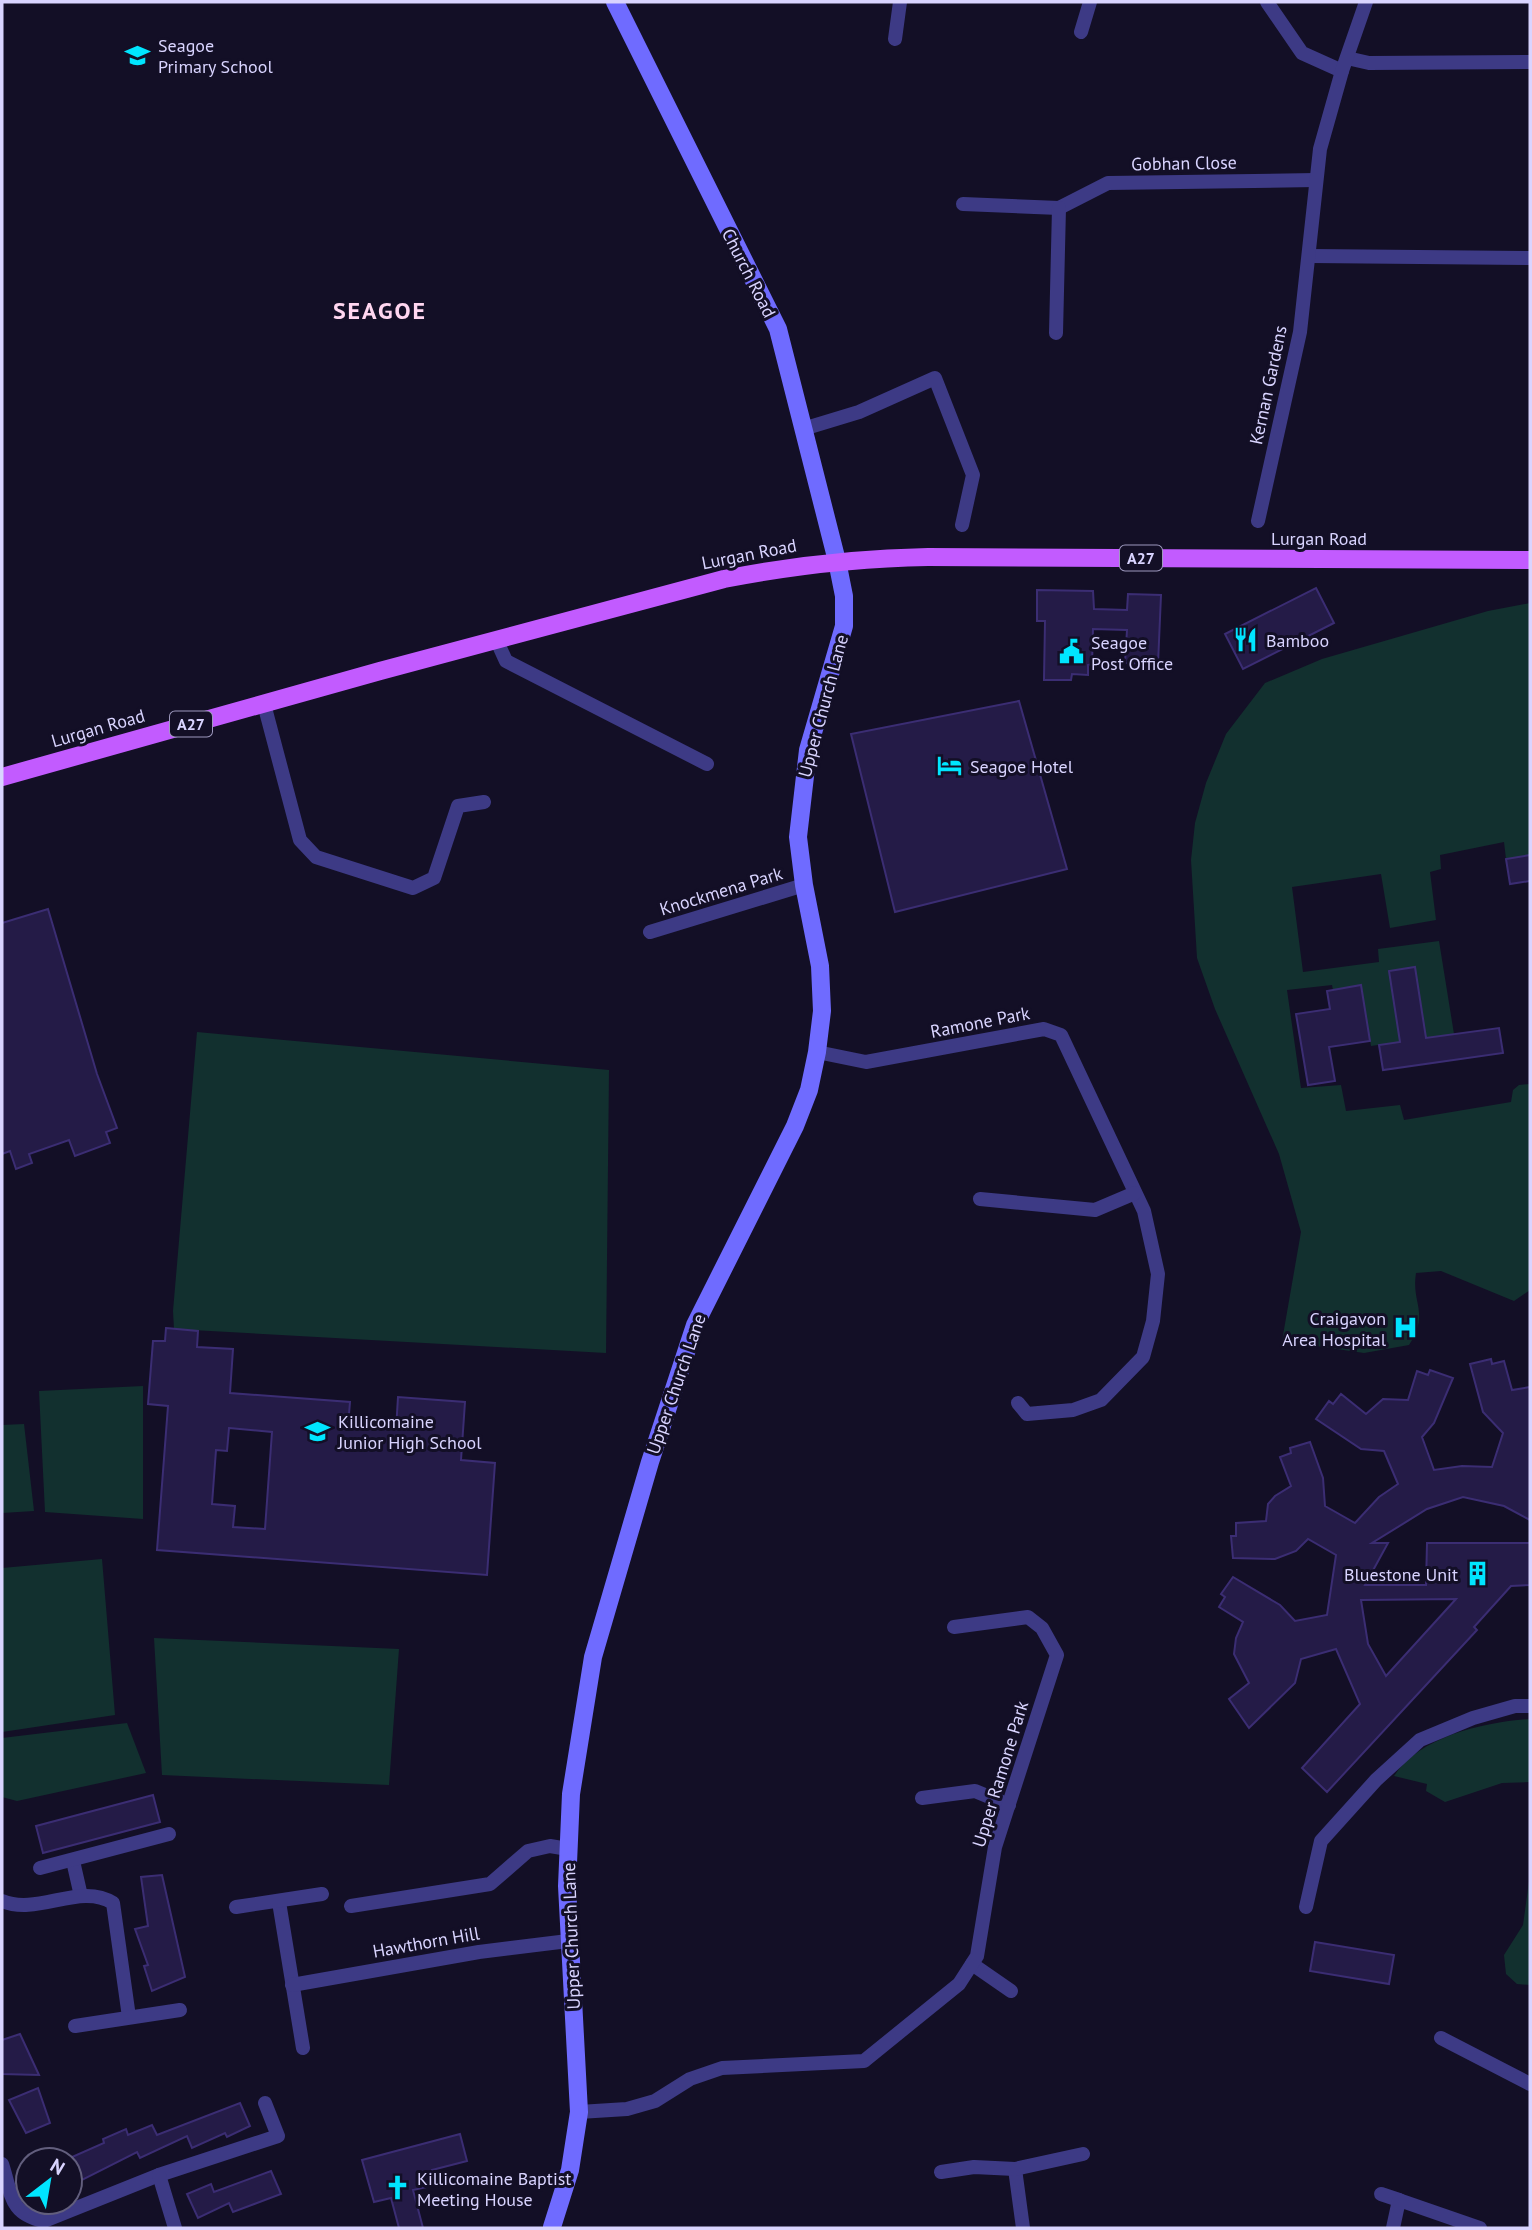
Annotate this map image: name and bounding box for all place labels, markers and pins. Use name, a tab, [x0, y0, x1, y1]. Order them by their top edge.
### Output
place label: Seagoe Primary School	[158, 34, 273, 78]
school or university icon: Seagoe Primary School	[124, 41, 152, 69]
restaurant icon: Bamboo	[1232, 626, 1260, 654]
place label: Bamboo	[1266, 629, 1329, 652]
place label: Seagoe Post Office	[1091, 631, 1173, 675]
public building icon: Seagoe Post Office	[1057, 638, 1085, 666]
hotel icon: Seagoe Hotel	[936, 752, 964, 780]
place label: Seagoe Hotel	[970, 755, 1074, 778]
place label: Craigavon Area Hospital	[1282, 1307, 1387, 1351]
hospital icon: Craigavon Area Hospital	[1392, 1314, 1420, 1342]
place label: Killicomaine Junior High School	[337, 1410, 482, 1454]
school or university icon: Killicomaine Junior High School	[304, 1417, 332, 1445]
building icon: Bluestone Unit	[1464, 1560, 1492, 1588]
place label: Bluestone Unit	[1344, 1563, 1458, 1586]
place label: Killicomaine Baptist Meeting House	[417, 2167, 571, 2211]
church icon: Killicomaine Baptist Meeting House	[383, 2174, 411, 2202]

